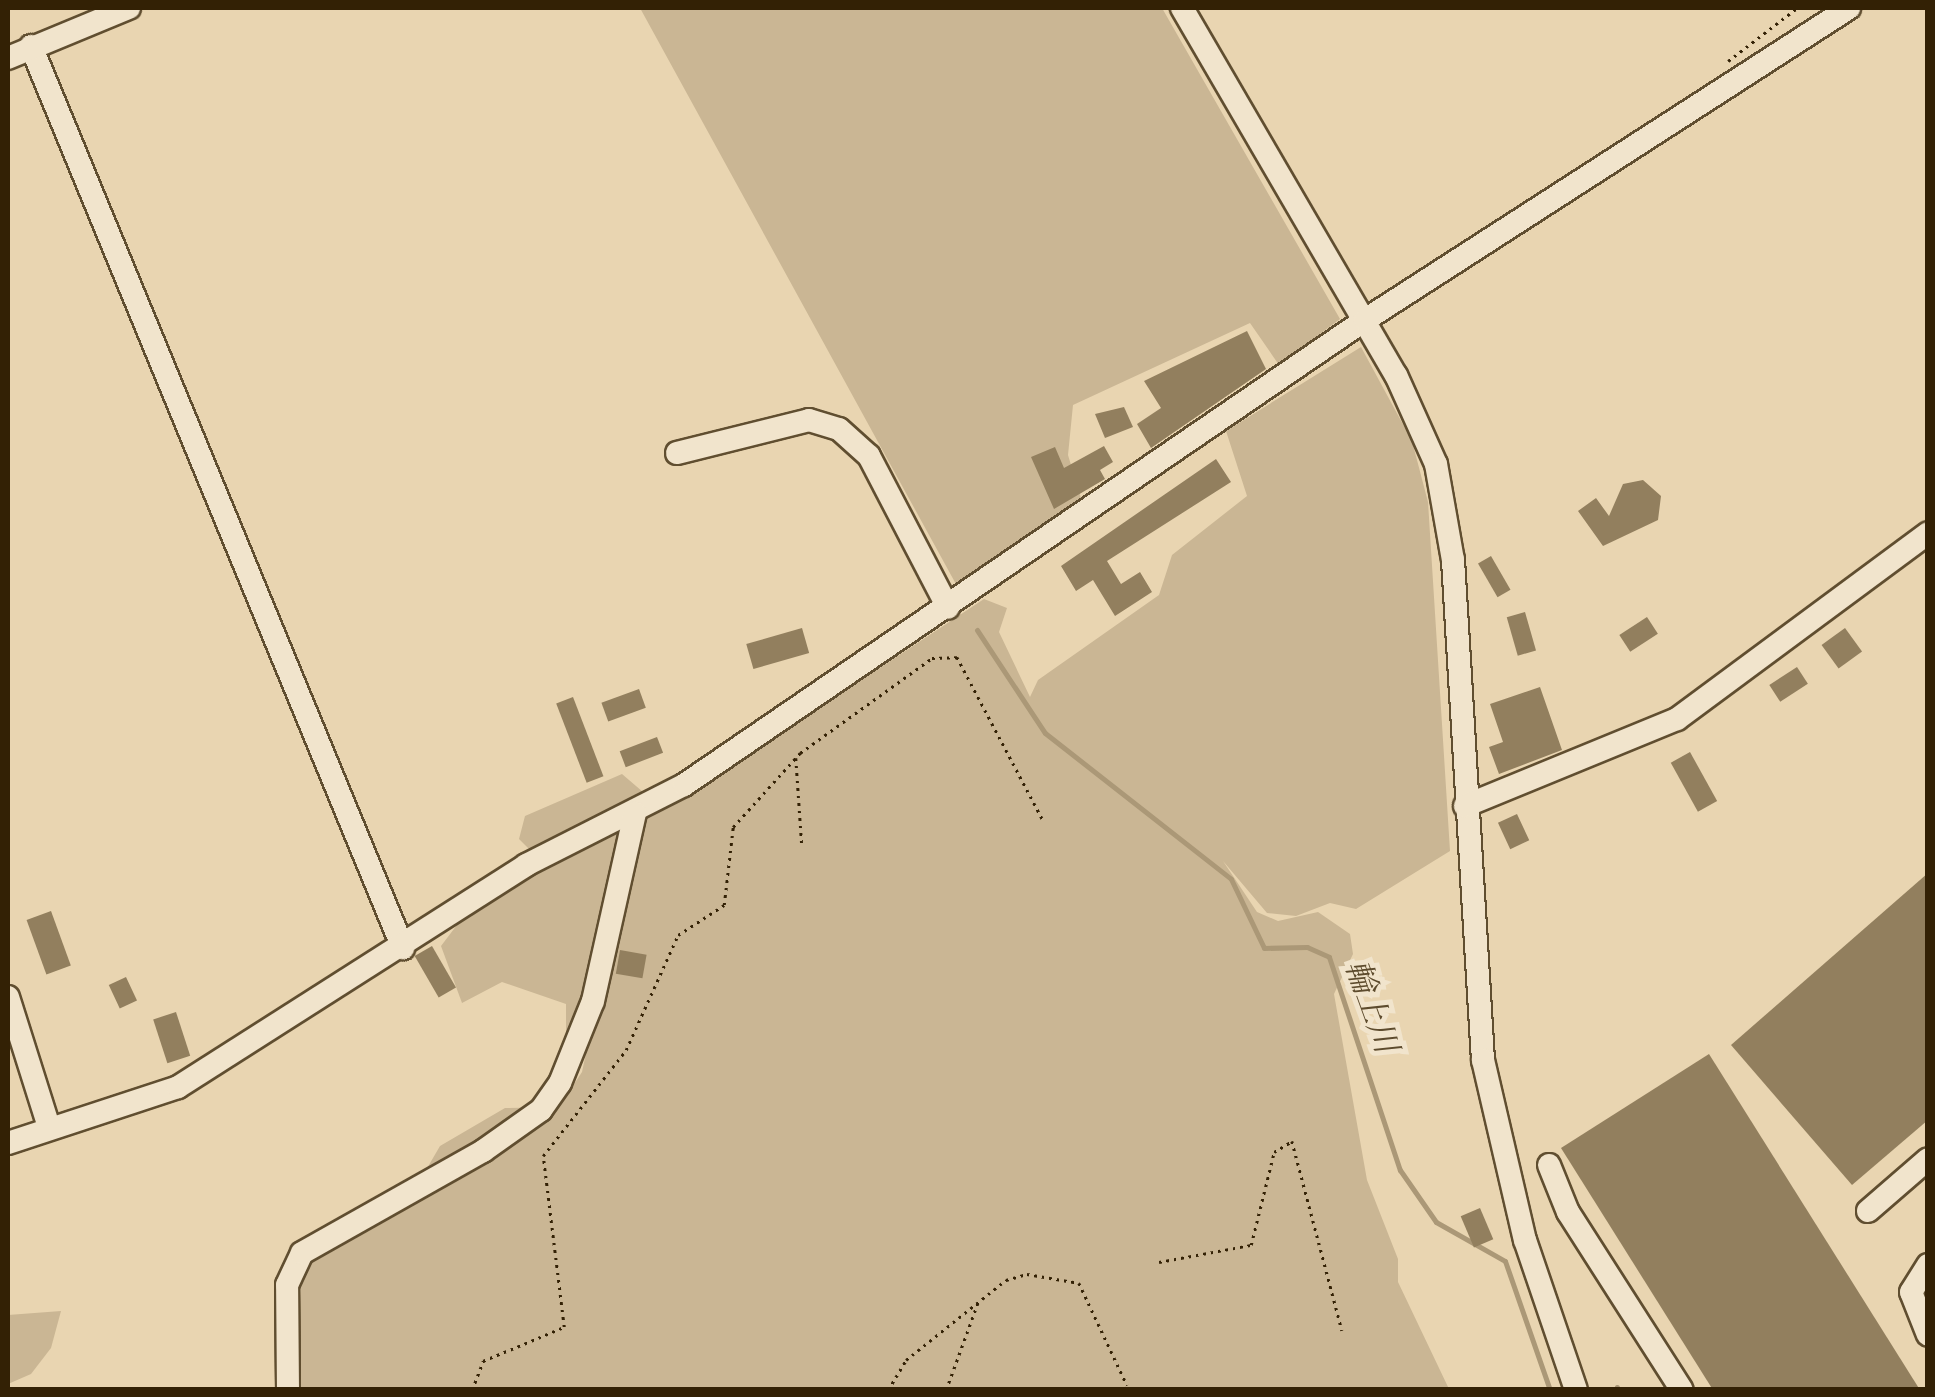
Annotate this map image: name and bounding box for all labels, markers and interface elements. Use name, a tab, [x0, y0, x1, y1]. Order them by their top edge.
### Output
water label: 輪上川	[1335, 955, 1403, 1059]

